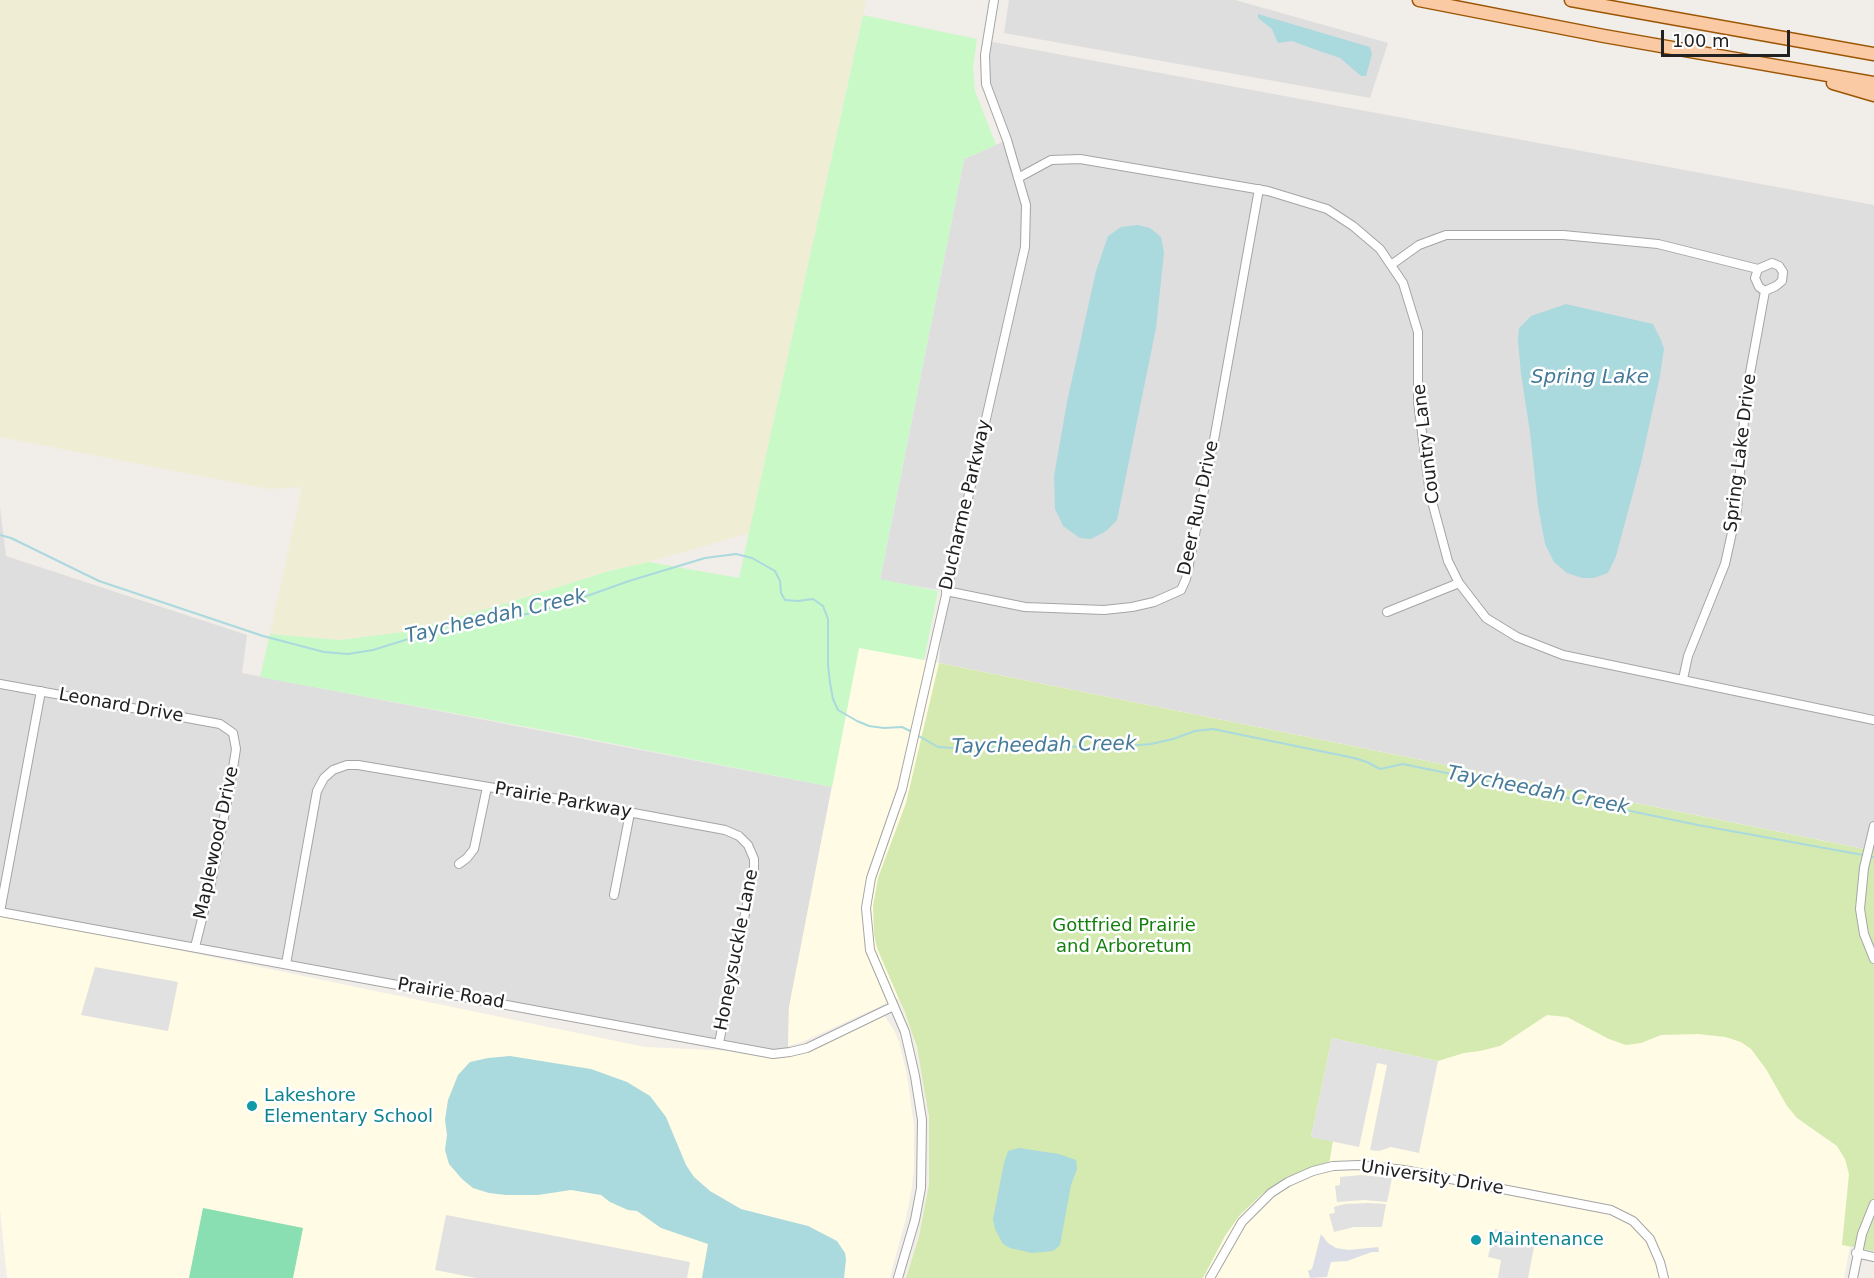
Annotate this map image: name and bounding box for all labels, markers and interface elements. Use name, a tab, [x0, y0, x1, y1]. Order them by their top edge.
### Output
scale bar	[1664, 18, 1793, 56]
text: 100 m	[1672, 30, 1730, 51]
water label: Spring Lake	[1531, 366, 1649, 390]
street label: Spring Lake Drive	[1721, 373, 1761, 533]
street label: Country Lane	[1409, 383, 1445, 505]
street label: Ducharme Parkway	[936, 418, 996, 592]
street label: Deer Run Drive	[1174, 439, 1224, 577]
water label: Taycheedah Creek	[403, 585, 589, 649]
street label: Leonard Drive	[57, 684, 185, 728]
water label: Taycheedah Creek	[951, 732, 1137, 760]
water label: Taycheedah Creek	[1445, 762, 1631, 820]
street label: Maplewood Drive	[190, 764, 244, 922]
street label: Prairie Parkway	[493, 778, 633, 824]
street label: Honeysuckle Lane	[711, 867, 763, 1033]
park label: Gottfried Prairie and Arboretum	[1052, 915, 1196, 958]
street label: Prairie Road	[396, 974, 506, 1014]
place label: Lakeshore Elementary School	[264, 1085, 433, 1128]
marker: Lakeshore Elementary School	[245, 1099, 259, 1113]
street label: University Drive	[1359, 1156, 1505, 1200]
place label: Maintenance	[1488, 1229, 1604, 1251]
marker: Maintenance	[1469, 1233, 1483, 1247]

